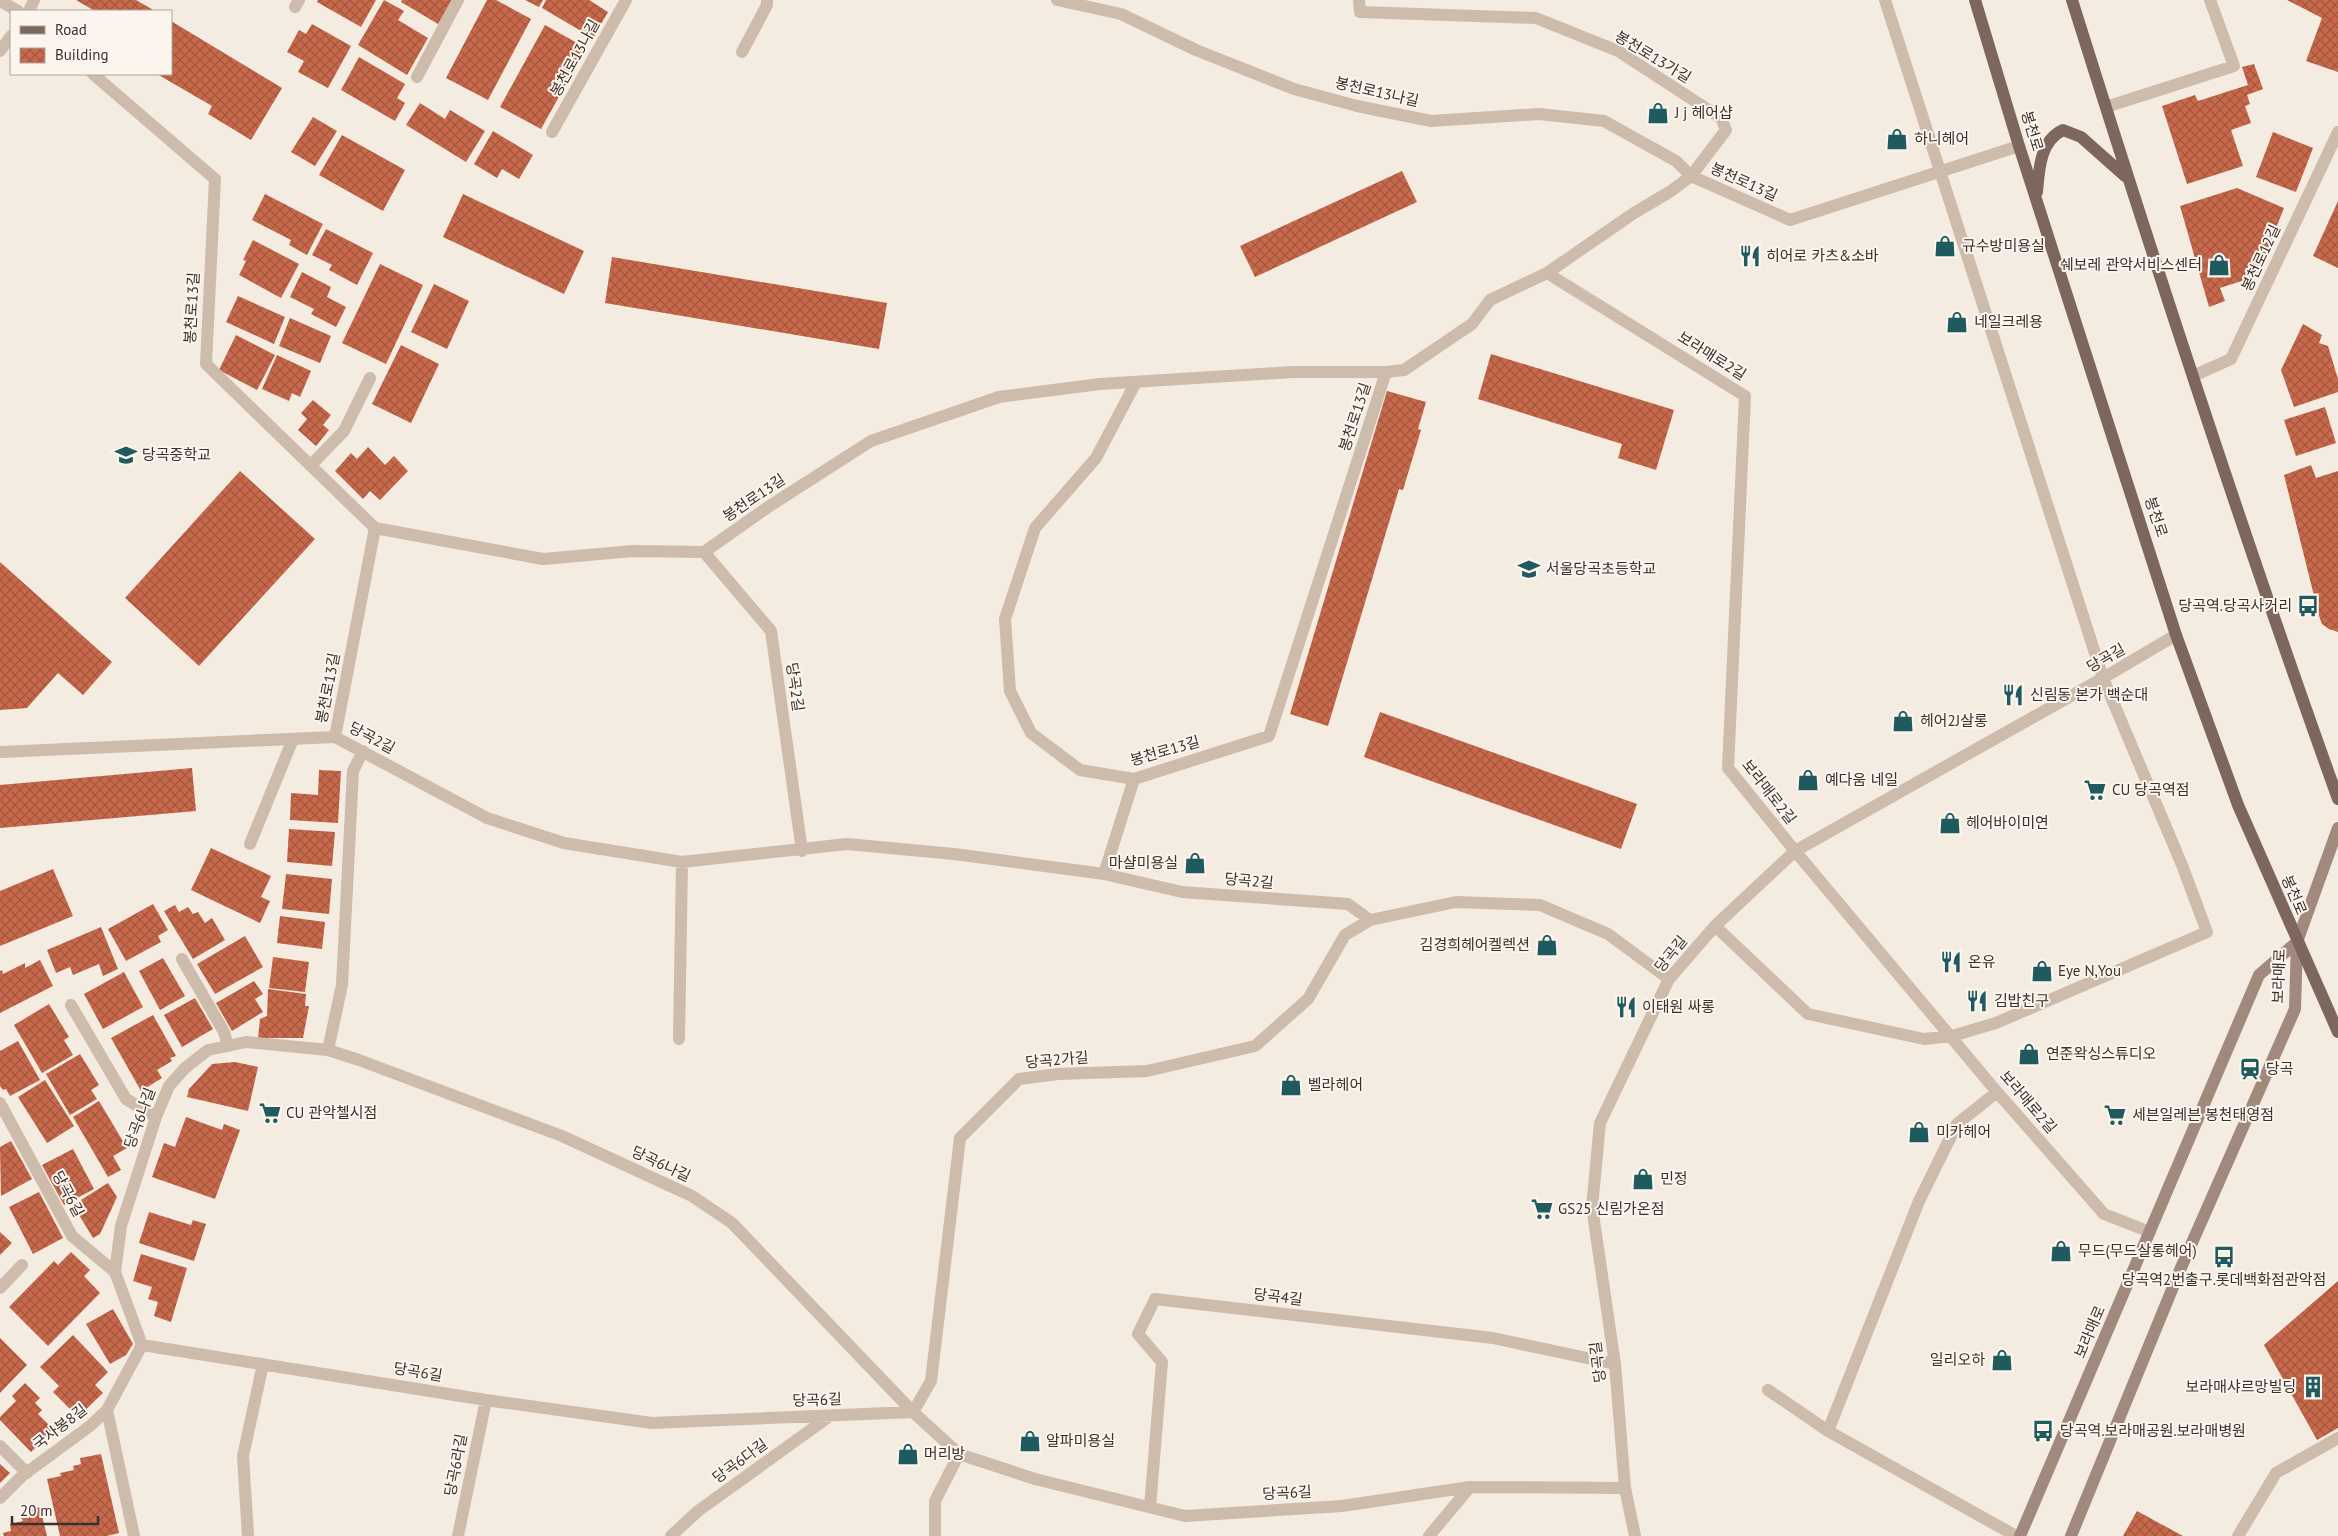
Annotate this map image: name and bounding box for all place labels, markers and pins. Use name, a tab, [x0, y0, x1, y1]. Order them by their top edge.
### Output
shop icon: J j 헤어샵	[1645, 100, 1671, 126]
place label: J j 헤어샵	[1674, 103, 1733, 122]
shop icon: 하니헤어	[1884, 126, 1910, 152]
place label: 하니헤어	[1914, 129, 1969, 148]
shop icon: 규수방미용실	[1932, 233, 1958, 259]
place label: 규수방미용실	[1962, 236, 2045, 255]
restaurant icon: 히어로 카츠&소바	[1737, 243, 1763, 269]
place label: 히어로 카츠&소바	[1766, 246, 1879, 265]
shop icon: 쉐보레 관악서비스센터	[2206, 252, 2232, 278]
place label: 쉐보레 관악서비스센터	[2060, 255, 2202, 274]
shop icon: 네일크레용	[1944, 309, 1970, 335]
place label: 네일크레용	[1974, 312, 2043, 331]
school or university icon: 당곡중학교	[113, 442, 139, 468]
place label: 당곡중학교	[142, 445, 211, 464]
school or university icon: 서울당곡초등학교	[1516, 556, 1542, 582]
place label: 서울당곡초등학교	[1546, 559, 1656, 578]
bus stop icon: 당곡역.당곡사거리	[2295, 593, 2321, 619]
place label: 당곡역.당곡사거리	[2178, 596, 2292, 615]
restaurant icon: 신림동 본가 백순대	[2000, 682, 2026, 708]
place label: 신림동 본가 백순대	[2030, 685, 2148, 704]
shop icon: 헤어2J살롱	[1890, 708, 1916, 734]
place label: 헤어2J살롱	[1920, 711, 1988, 730]
shop icon: 예다움 네일	[1795, 767, 1821, 793]
place label: 예다움 네일	[1825, 770, 1898, 789]
supermarket icon: CU 당곡역점	[2082, 777, 2108, 803]
place label: CU 당곡역점	[2112, 780, 2190, 799]
shop icon: 헤어바이미연	[1937, 810, 1963, 836]
place label: 헤어바이미연	[1966, 813, 2049, 832]
shop icon: 마샬미용실	[1182, 850, 1208, 876]
place label: 마샬미용실	[1109, 853, 1178, 872]
shop icon: 김경희헤어켈렉션	[1534, 932, 1560, 958]
place label: 김경희헤어켈렉션	[1420, 935, 1530, 954]
restaurant icon: 온유	[1938, 949, 1964, 975]
place label: 온유	[1968, 952, 1996, 971]
shop icon: Eye N,You	[2029, 958, 2055, 984]
place label: Eye N,You	[2058, 961, 2121, 980]
restaurant icon: 김밥친구	[1964, 988, 1990, 1014]
place label: 김밥친구	[1994, 991, 2049, 1010]
restaurant icon: 이태원 싸롱	[1613, 994, 1639, 1020]
place label: 이태원 싸롱	[1642, 997, 1715, 1016]
shop icon: 연준왁싱스튜디오	[2016, 1041, 2042, 1067]
place label: 연준왁싱스튜디오	[2046, 1044, 2156, 1063]
station icon: 당곡	[2237, 1056, 2263, 1082]
place label: 당곡	[2266, 1059, 2294, 1078]
shop icon: 벨라헤어	[1278, 1072, 1304, 1098]
place label: 벨라헤어	[1308, 1075, 1363, 1094]
supermarket icon: CU 관악첼시점	[257, 1100, 283, 1126]
supermarket icon: 세븐일레븐 봉천태영점	[2102, 1102, 2128, 1128]
place label: CU 관악첼시점	[286, 1103, 377, 1122]
place label: 세븐일레븐 봉천태영점	[2132, 1105, 2274, 1124]
shop icon: 미카헤어	[1906, 1119, 1932, 1145]
place label: 미카헤어	[1936, 1122, 1991, 1141]
shop icon: 민정	[1630, 1166, 1656, 1192]
place label: 민정	[1660, 1169, 1688, 1188]
supermarket icon: GS25 신림가온점	[1529, 1196, 1555, 1222]
place label: GS25 신림가온점	[1558, 1199, 1665, 1218]
shop icon: 무드(무드살롱헤어)	[2048, 1238, 2074, 1264]
place label: 무드(무드살롱헤어)	[2078, 1241, 2197, 1260]
bus stop icon: 당곡역2번출구.롯데백화점관악점	[2211, 1244, 2237, 1270]
place label: 당곡역2번출구.롯데백화점관악점	[2122, 1270, 2326, 1289]
shop icon: 일리오하	[1989, 1347, 2015, 1373]
place label: 일리오하	[1930, 1350, 1985, 1369]
building icon: 보라매샤르망빌딩	[2300, 1374, 2326, 1400]
place label: 보라매샤르망빌딩	[2186, 1377, 2296, 1396]
bus stop icon: 당곡역.보라매공원.보라매병원	[2030, 1418, 2056, 1444]
place label: 당곡역.보라매공원.보라매병원	[2060, 1421, 2246, 1440]
shop icon: 알파미용실	[1017, 1428, 1043, 1454]
place label: 알파미용실	[1046, 1431, 1115, 1450]
shop icon: 머리방	[895, 1441, 921, 1467]
place label: 머리방	[924, 1444, 966, 1463]

